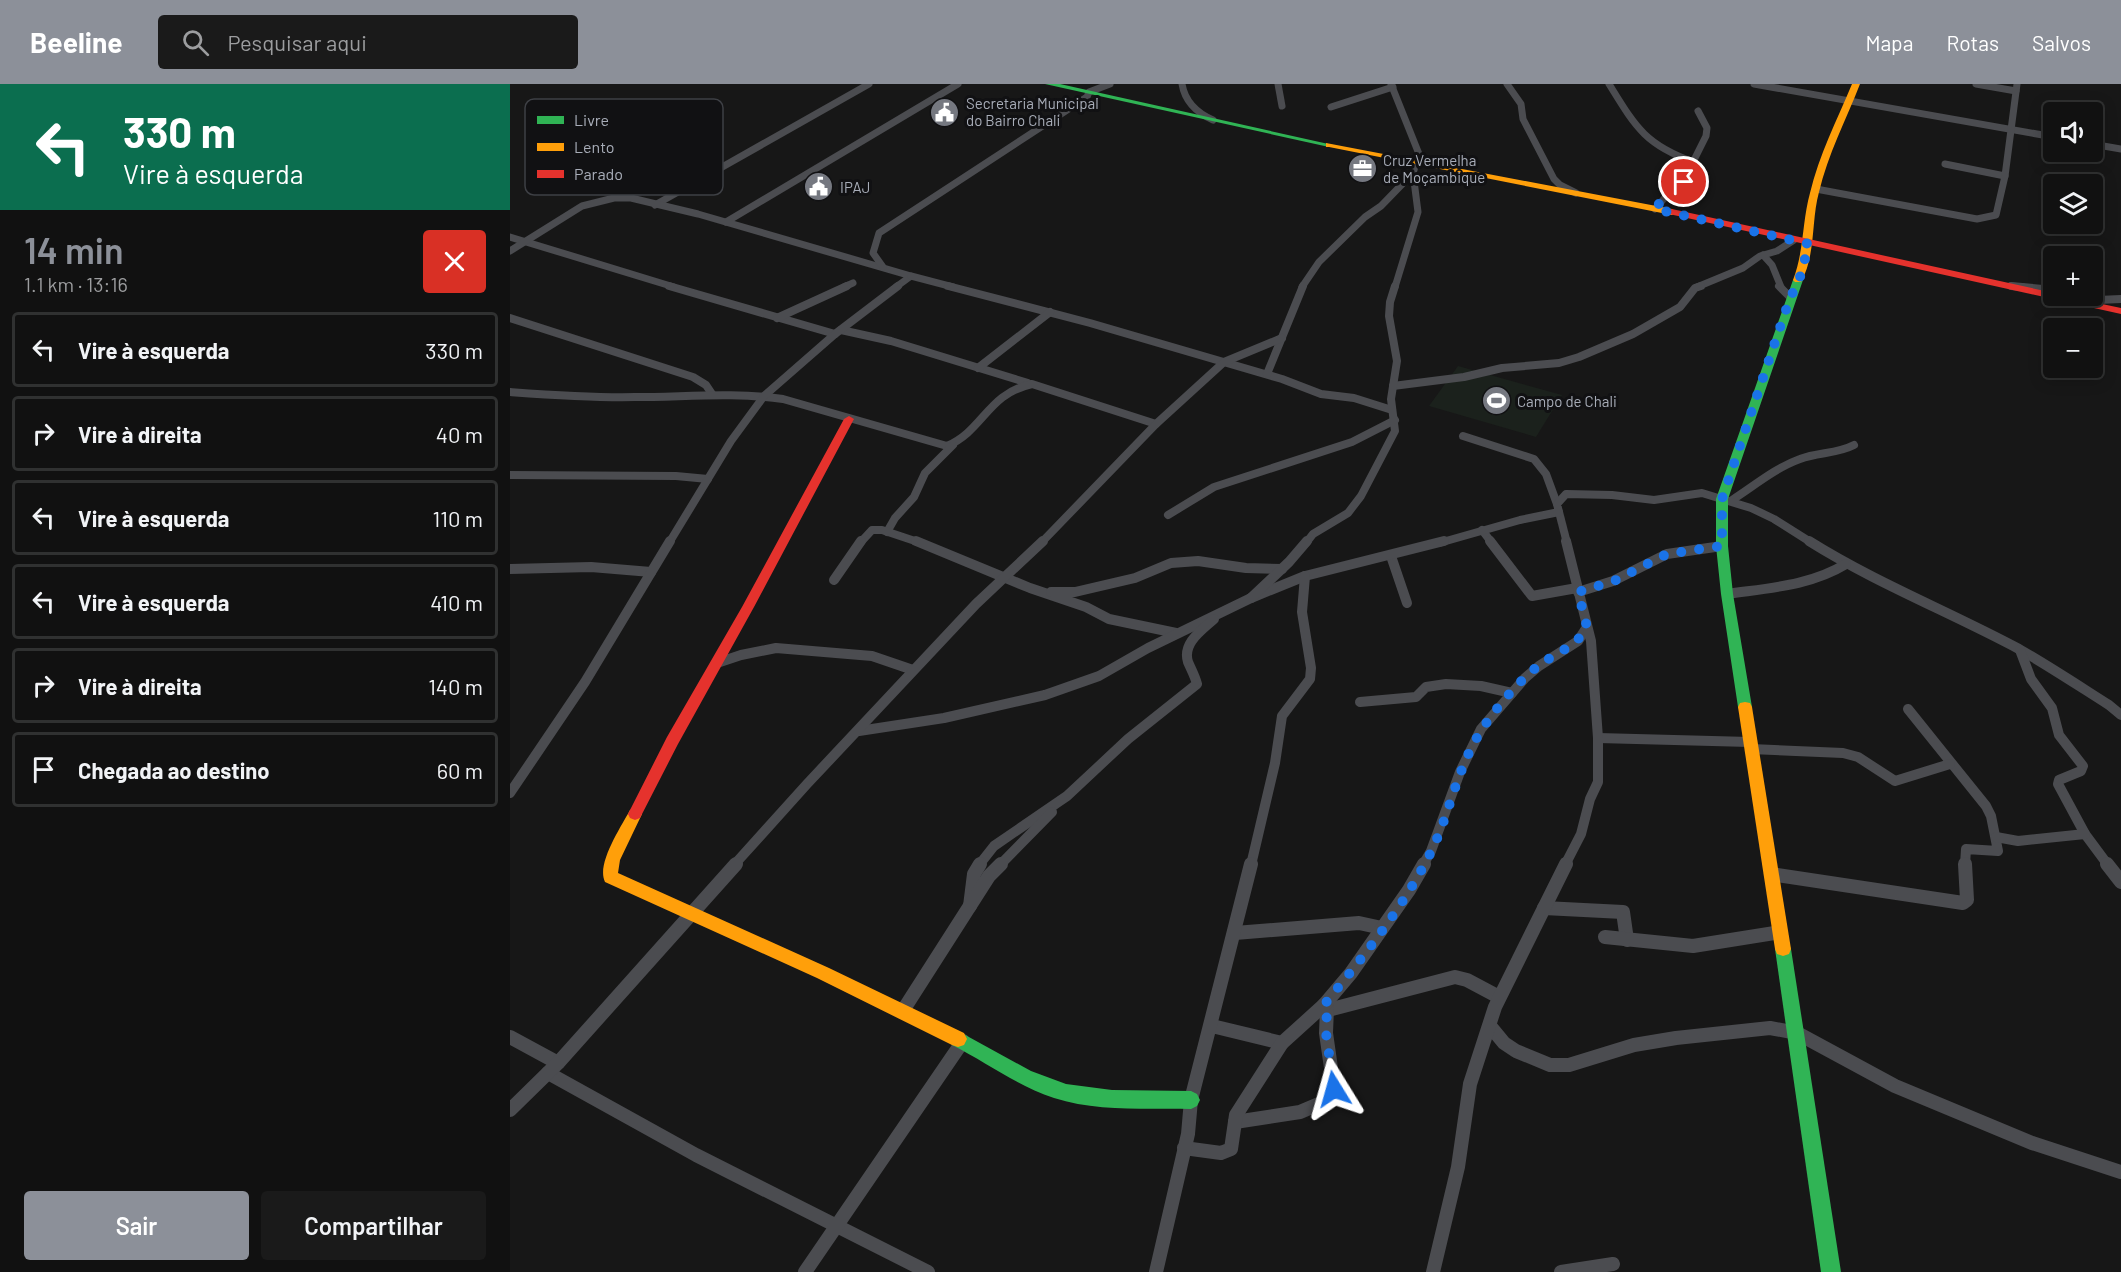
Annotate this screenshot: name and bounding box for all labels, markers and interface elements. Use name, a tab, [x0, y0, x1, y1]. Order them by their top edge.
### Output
search box	[158, 15, 578, 69]
text: Beeline	[30, 25, 122, 59]
icon: search	[179, 26, 212, 59]
text: Pesquisar aqui	[227, 29, 367, 55]
text: Mapa	[1865, 30, 1913, 55]
text: Rotas	[1946, 30, 1999, 55]
text: Salvos	[2032, 30, 2091, 55]
place label: Secretaria Municipal do Bairro Chali	[966, 94, 1099, 129]
public building icon: Secretaria Municipal do Bairro Chali	[929, 96, 961, 128]
legend	[525, 99, 723, 195]
map controls	[2043, 102, 2103, 378]
button: sound	[2043, 102, 2103, 162]
text: 330 m	[123, 106, 236, 156]
icon: left	[24, 108, 102, 186]
text: Livre	[574, 110, 609, 129]
text: Lento	[574, 137, 615, 156]
place label: Cruz Vermelha de Moçambique	[1383, 151, 1485, 186]
office icon: Cruz Vermelha de Moçambique	[1346, 153, 1378, 185]
pin	[1658, 156, 1709, 207]
text: Vire à esquerda	[123, 157, 304, 189]
text: Parado	[574, 164, 623, 183]
icon: arrive	[1667, 165, 1700, 198]
public building icon: IPAJ	[803, 171, 835, 203]
button: layers	[2043, 174, 2103, 234]
place label: IPAJ	[840, 178, 870, 196]
text: 14 min	[24, 228, 124, 271]
button: close	[423, 230, 486, 293]
button: +	[2043, 246, 2103, 306]
text: 1.1 km · 13:16	[24, 272, 128, 296]
button: −	[2043, 318, 2103, 378]
icon: left	[27, 333, 60, 366]
text: Vire à esquerda	[78, 337, 229, 363]
text: 330 m	[425, 337, 483, 363]
sports icon: Campo de Chali	[1480, 385, 1512, 417]
place label: Campo de Chali	[1517, 392, 1617, 410]
icon: right	[27, 417, 60, 450]
text: Vire à direita	[78, 421, 202, 447]
text: 40 m	[436, 421, 483, 447]
icon: left	[27, 501, 60, 534]
text: Vire à esquerda	[78, 505, 229, 531]
text: 110 m	[433, 505, 483, 531]
icon: left	[27, 585, 60, 618]
text: Vire à esquerda	[78, 589, 229, 615]
text: 410 m	[430, 589, 483, 615]
icon: right	[27, 669, 60, 702]
text: Vire à direita	[78, 673, 202, 699]
text: 140 m	[428, 673, 483, 699]
icon: arrive	[27, 753, 60, 786]
text: Chegada ao destino	[78, 757, 269, 783]
text: 60 m	[437, 757, 483, 783]
position arrow	[1302, 1057, 1366, 1121]
button: Sair	[24, 1191, 249, 1260]
button: Compartilhar	[261, 1191, 486, 1260]

